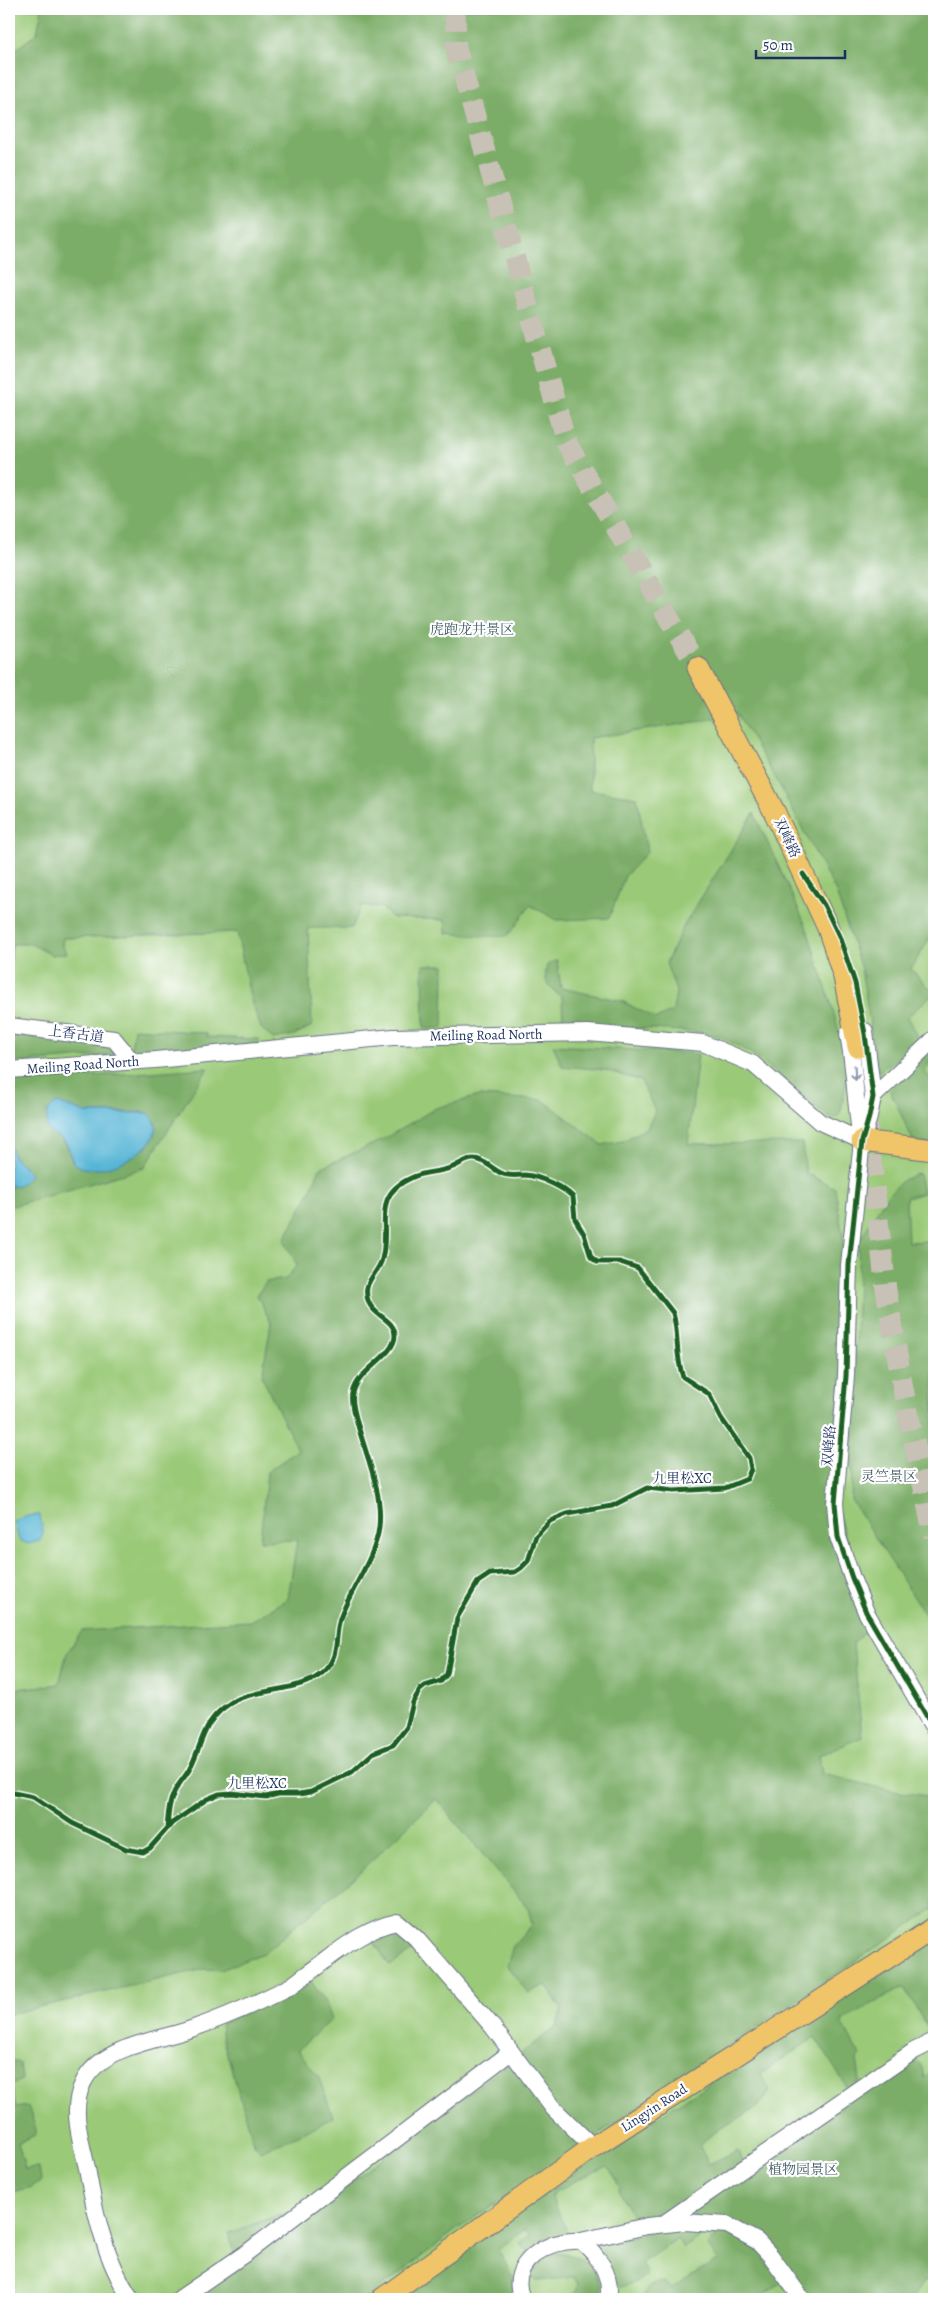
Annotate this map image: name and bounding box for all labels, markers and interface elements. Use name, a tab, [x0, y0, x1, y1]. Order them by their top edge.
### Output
scale bar	[756, 28, 844, 60]
text: 50 m	[763, 35, 793, 55]
park label: 虎跑龙井景区	[430, 620, 514, 639]
street label: 双峰路	[770, 815, 804, 861]
street label: 上香古道	[47, 1021, 105, 1047]
street label: Meiling Road North	[429, 1025, 543, 1045]
street label: Meiling Road North	[26, 1052, 140, 1078]
one-way arrow	[850, 1065, 859, 1081]
street label: 双峰路	[818, 1424, 840, 1468]
park label: 灵竺景区	[861, 1467, 917, 1486]
street label: 九里松XC	[652, 1469, 712, 1488]
street label: 九里松XC	[227, 1774, 287, 1793]
street label: Lingyin Road	[617, 2079, 691, 2137]
park label: 植物园景区	[768, 2160, 838, 2179]

